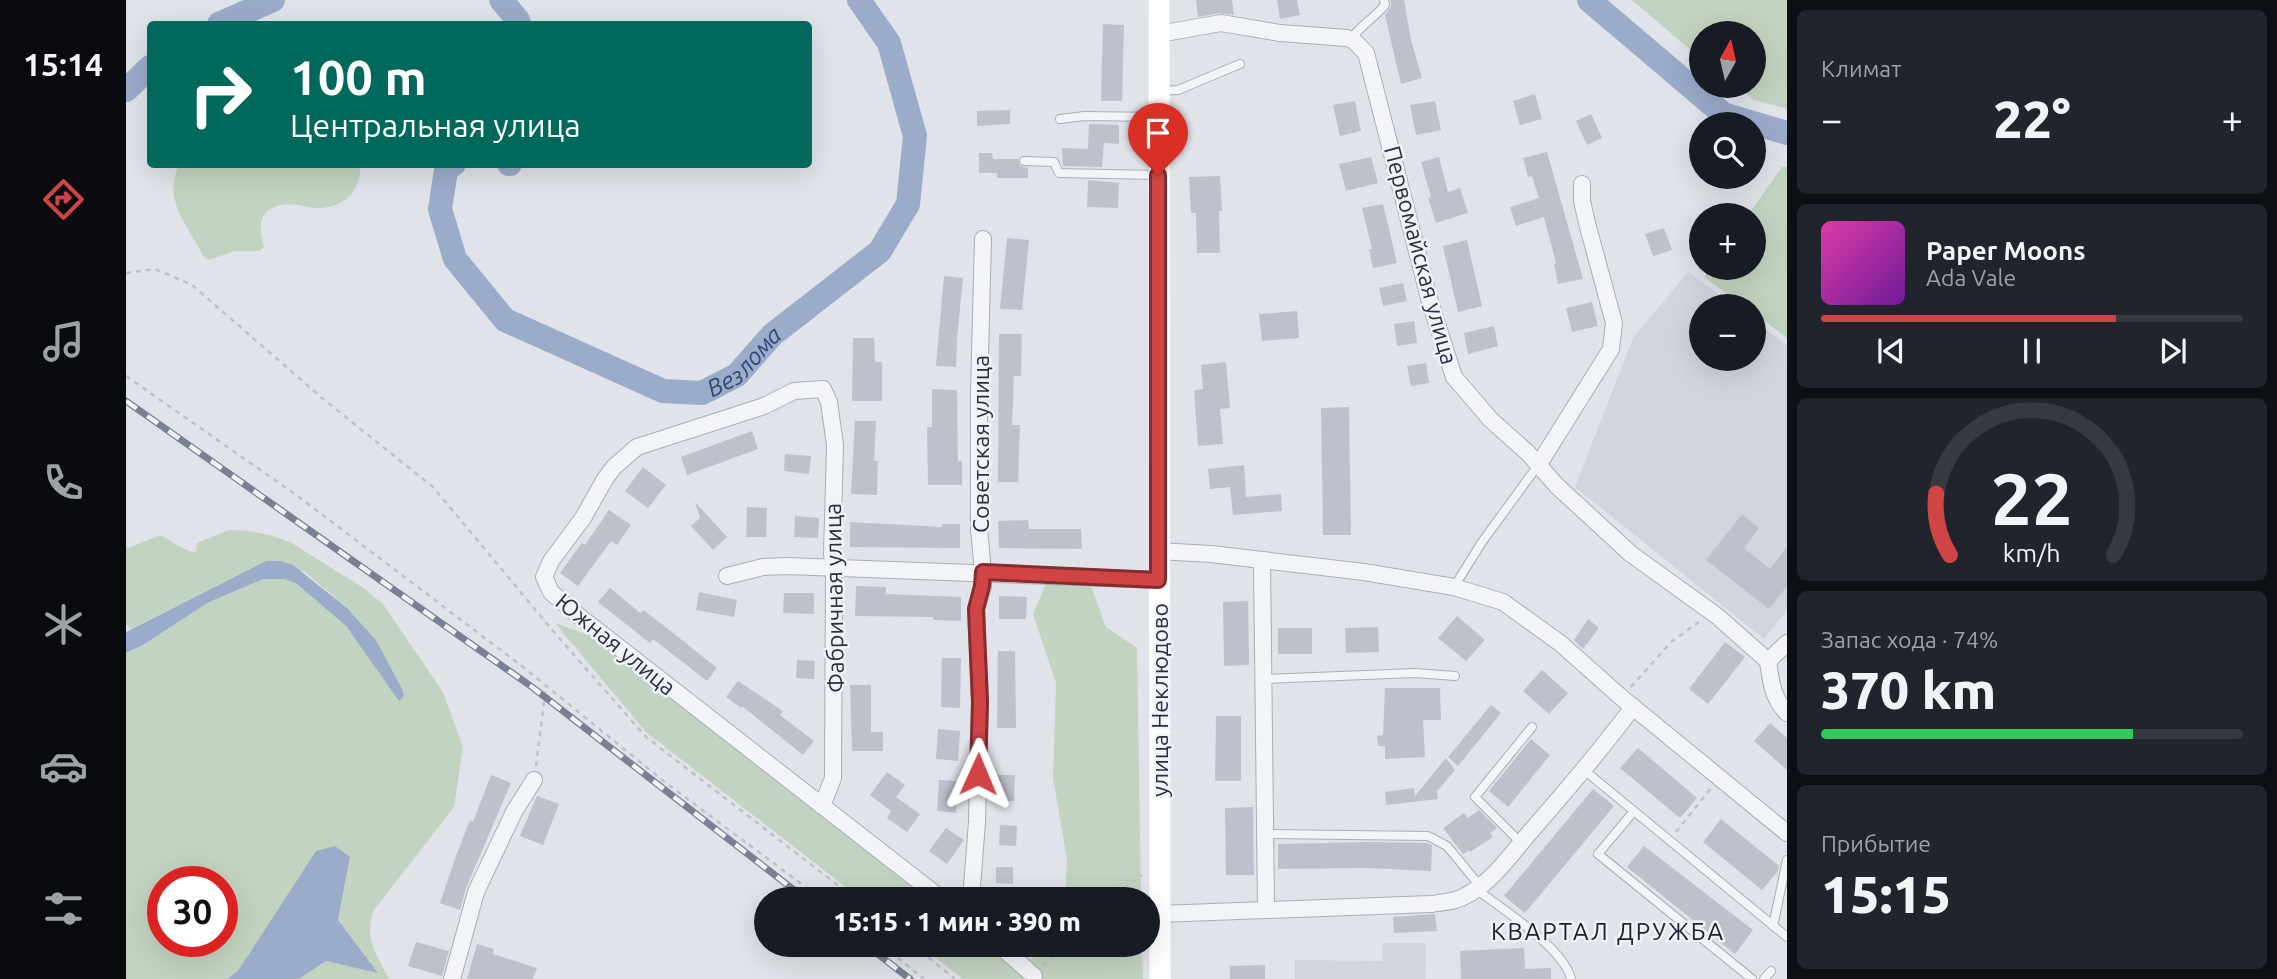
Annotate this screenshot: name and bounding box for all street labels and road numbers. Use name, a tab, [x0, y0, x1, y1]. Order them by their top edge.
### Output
street label: Первомайская улица	[1380, 143, 1462, 367]
street label: Советская улица	[968, 355, 993, 533]
street label: Фабричная улица	[820, 503, 848, 693]
street label: Южная улица	[551, 588, 681, 700]
street label: улица Неклюдово	[1147, 603, 1172, 797]

